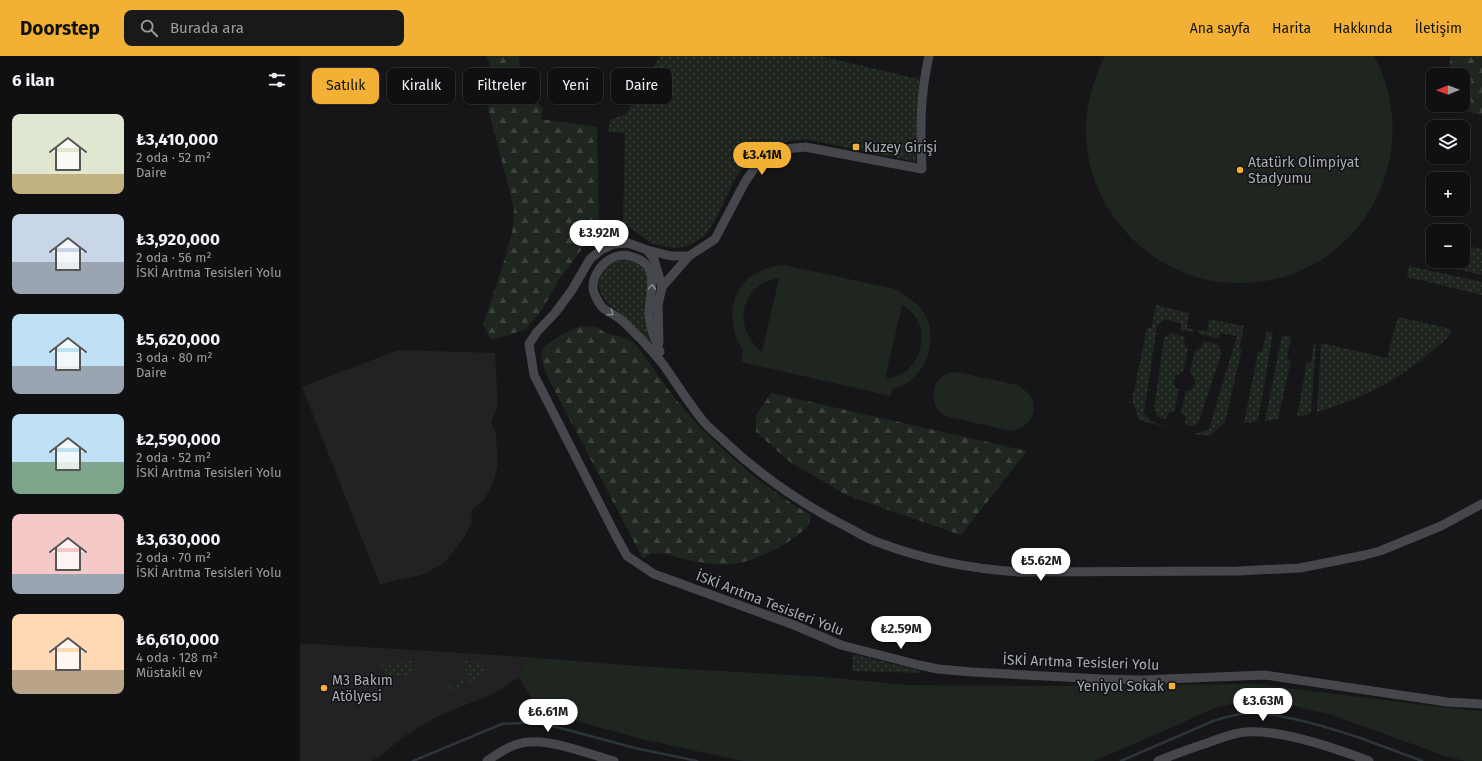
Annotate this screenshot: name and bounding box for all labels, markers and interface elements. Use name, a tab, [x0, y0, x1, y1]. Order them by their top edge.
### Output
search box	[124, 10, 404, 46]
text: Doorstep	[20, 17, 100, 40]
icon: search	[138, 17, 160, 39]
text: Burada ara	[170, 19, 244, 37]
text: Ana sayfa	[1190, 20, 1250, 37]
text: Harita	[1272, 20, 1311, 37]
text: Hakkında	[1333, 20, 1393, 37]
text: İletişim	[1415, 20, 1462, 37]
chip: Satılık	[312, 68, 379, 104]
chip: Kiralık	[387, 68, 455, 104]
chip: Filtreler	[463, 68, 540, 104]
chip: Yeni	[548, 68, 603, 104]
chip: Daire	[611, 68, 672, 104]
north arrow	[1426, 68, 1470, 112]
map controls	[1426, 68, 1470, 268]
icon: filters	[266, 69, 288, 91]
text: 6 ilan	[12, 70, 55, 91]
button: layers	[1426, 120, 1470, 164]
text: ₺3,410,000	[136, 129, 218, 150]
icon: home	[44, 130, 92, 178]
place label: Kuzey Girişi	[864, 139, 937, 156]
pin: ₺3.41M	[729, 142, 795, 176]
marker: Kuzey Girişi	[851, 142, 861, 152]
text: ₺3.41M	[742, 147, 782, 162]
text: 2 oda · 52 m²	[136, 150, 211, 165]
place label: Atatürk Olimpiyat Stadyumu	[1248, 154, 1360, 187]
text: Daire	[136, 165, 167, 180]
marker: Atatürk Olimpiyat Stadyumu	[1235, 165, 1245, 175]
button: +	[1426, 172, 1470, 216]
pin: ₺3.92M	[566, 220, 632, 254]
button: −	[1426, 224, 1470, 268]
text: ₺3.92M	[579, 225, 619, 240]
text: ₺3,920,000	[136, 229, 220, 250]
icon: home	[44, 230, 92, 278]
text: 2 oda · 56 m²	[136, 250, 212, 265]
text: İSKİ Arıtma Tesisleri Yolu	[136, 265, 282, 280]
one-way arrow	[648, 284, 657, 290]
one-way arrow	[607, 308, 614, 316]
text: ₺5,620,000	[136, 329, 220, 350]
icon: home	[44, 330, 92, 378]
text: 3 oda · 80 m²	[136, 350, 213, 365]
text: Daire	[136, 365, 167, 380]
text: ₺2,590,000	[136, 429, 221, 450]
icon: home	[44, 430, 92, 478]
text: 2 oda · 52 m²	[136, 450, 211, 465]
text: İSKİ Arıtma Tesisleri Yolu	[136, 465, 282, 480]
text: ₺3,630,000	[136, 529, 220, 550]
icon: home	[44, 530, 92, 578]
pin: ₺5.62M	[1008, 548, 1074, 582]
text: 2 oda · 70 m²	[136, 550, 211, 565]
text: ₺5.62M	[1020, 553, 1062, 568]
text: İSKİ Arıtma Tesisleri Yolu	[136, 565, 282, 580]
street label: İSKİ Arıtma Tesisleri Yolu	[694, 567, 846, 639]
pin: ₺2.59M	[868, 616, 934, 650]
text: ₺2.59M	[880, 621, 922, 636]
text: ₺6,610,000	[136, 629, 219, 650]
icon: home	[44, 630, 92, 678]
text: 4 oda · 128 m²	[136, 650, 218, 665]
street label: İSKİ Arıtma Tesisleri Yolu	[1002, 650, 1160, 674]
text: Müstakil ev	[136, 665, 202, 680]
place label: M3 Bakım Atölyesi	[332, 672, 393, 705]
place label: Yeniyol Sokak	[1077, 678, 1165, 695]
marker: Yeniyol Sokak	[1167, 681, 1177, 691]
marker: M3 Bakım Atölyesi	[319, 683, 329, 693]
pin: ₺3.63M	[1230, 688, 1296, 722]
text: ₺3.63M	[1242, 693, 1284, 708]
pin: ₺6.61M	[515, 699, 581, 733]
text: ₺6.61M	[528, 704, 568, 719]

